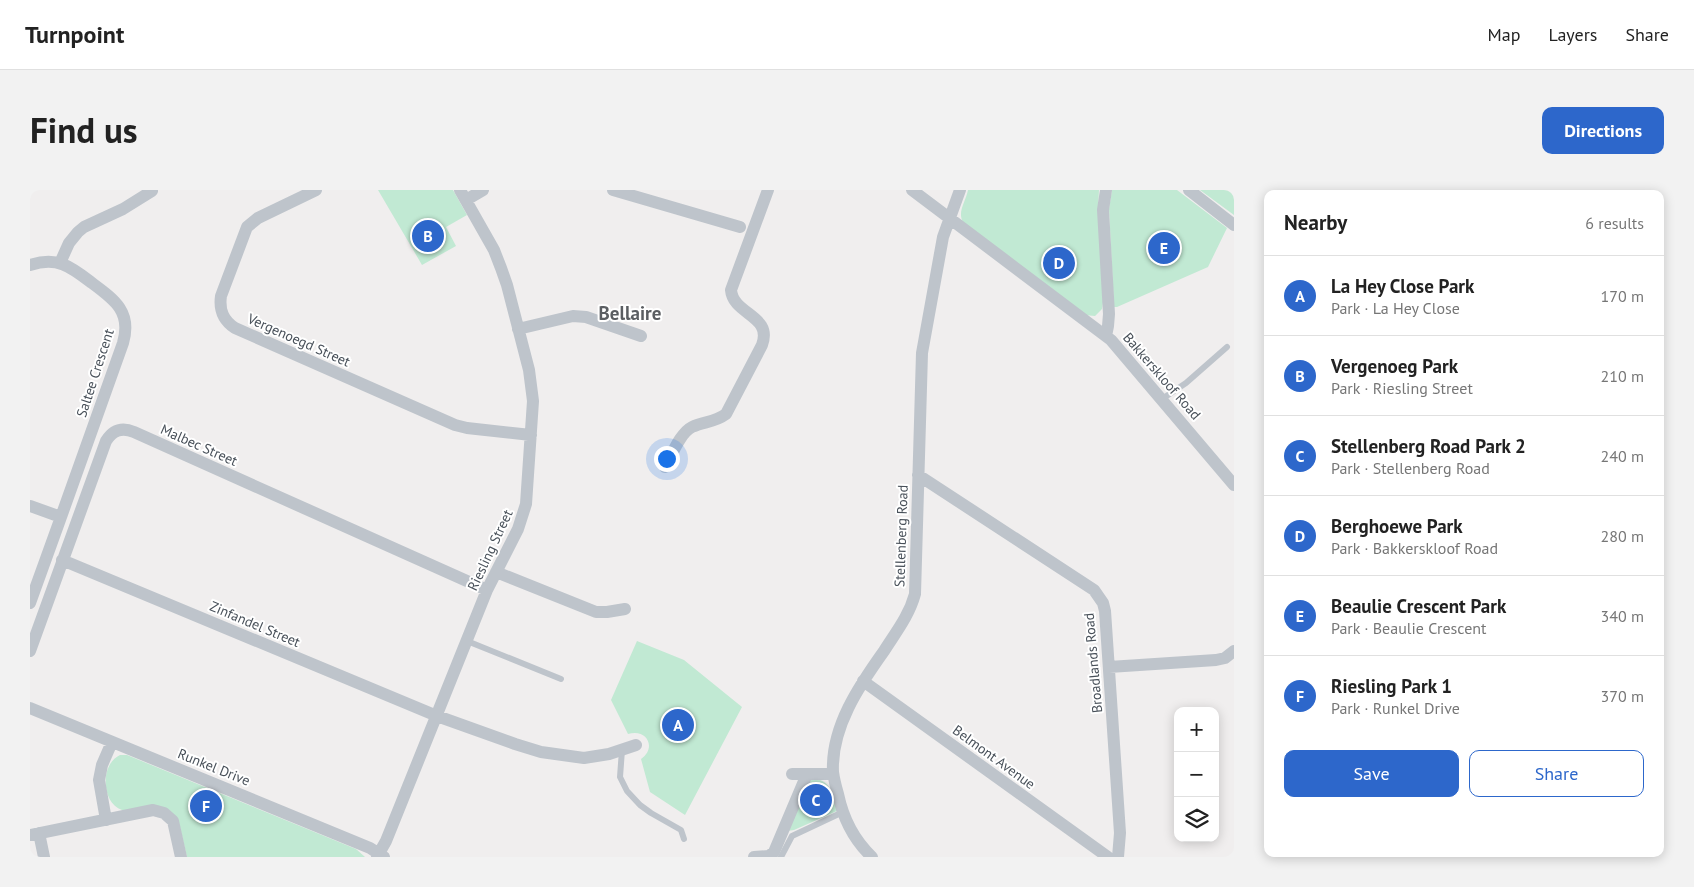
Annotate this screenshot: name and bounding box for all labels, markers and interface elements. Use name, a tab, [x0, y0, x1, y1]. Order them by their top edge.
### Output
text: Turnpoint	[25, 19, 124, 50]
text: Map	[1488, 23, 1520, 46]
text: Layers	[1548, 23, 1597, 46]
text: Share	[1625, 23, 1669, 46]
text: Find us	[30, 107, 138, 153]
button: Directions	[1542, 107, 1664, 154]
text: Nearby	[1284, 209, 1347, 236]
text: 6 results	[1585, 213, 1644, 233]
pin: B	[412, 217, 444, 255]
pin: E	[1148, 229, 1180, 267]
pin: D	[1043, 244, 1075, 282]
text: La Hey Close Park	[1331, 274, 1474, 298]
text: A	[1295, 286, 1305, 306]
text: 170 m	[1601, 286, 1644, 306]
text: Park · La Hey Close	[1331, 298, 1460, 318]
district label: Bellaire	[599, 301, 661, 325]
street label: Vergenoegd Street	[244, 309, 353, 371]
street label: Saltee Crescent	[72, 326, 118, 419]
street label: Bakkerskloof Road	[1119, 329, 1205, 423]
text: Vergenoeg Park	[1331, 354, 1458, 378]
text: B	[1295, 366, 1305, 386]
text: 210 m	[1601, 366, 1644, 386]
text: Park · Riesling Street	[1331, 378, 1473, 398]
street label: Malbec Street	[158, 420, 240, 470]
text: Stellenberg Road Park 2	[1331, 434, 1526, 458]
your location	[654, 446, 680, 472]
text: C	[1296, 446, 1304, 466]
text: 240 m	[1601, 446, 1644, 466]
text: Park · Stellenberg Road	[1331, 458, 1490, 478]
street label: Stellenberg Road	[890, 485, 912, 587]
street label: Riesling Street	[463, 506, 517, 594]
text: Berghoewe Park	[1331, 514, 1463, 538]
text: D	[1295, 526, 1305, 546]
text: 280 m	[1601, 526, 1644, 546]
text: Park · Bakkerskloof Road	[1331, 538, 1498, 558]
text: Beaulie Crescent Park	[1331, 594, 1506, 618]
street label: Zinfandel Street	[207, 597, 303, 651]
text: E	[1296, 606, 1304, 626]
text: 340 m	[1601, 606, 1644, 626]
street label: Broadlands Road	[1080, 612, 1106, 714]
text: Park · Beaulie Crescent	[1331, 618, 1486, 638]
text: Riesling Park 1	[1331, 674, 1452, 698]
text: F	[1296, 686, 1304, 706]
text: 370 m	[1601, 686, 1644, 706]
text: Park · Runkel Drive	[1331, 698, 1460, 718]
pin: A	[662, 706, 694, 744]
map controls	[1174, 707, 1219, 842]
button: +	[1174, 707, 1219, 752]
street label: Belmont Avenue	[949, 721, 1039, 793]
street label: Runkel Drive	[175, 744, 253, 790]
button: Save	[1284, 750, 1459, 797]
button: Share	[1469, 750, 1644, 797]
button: −	[1174, 752, 1219, 797]
pin: C	[800, 781, 832, 819]
pin: F	[190, 787, 222, 825]
button: layers	[1174, 797, 1219, 842]

